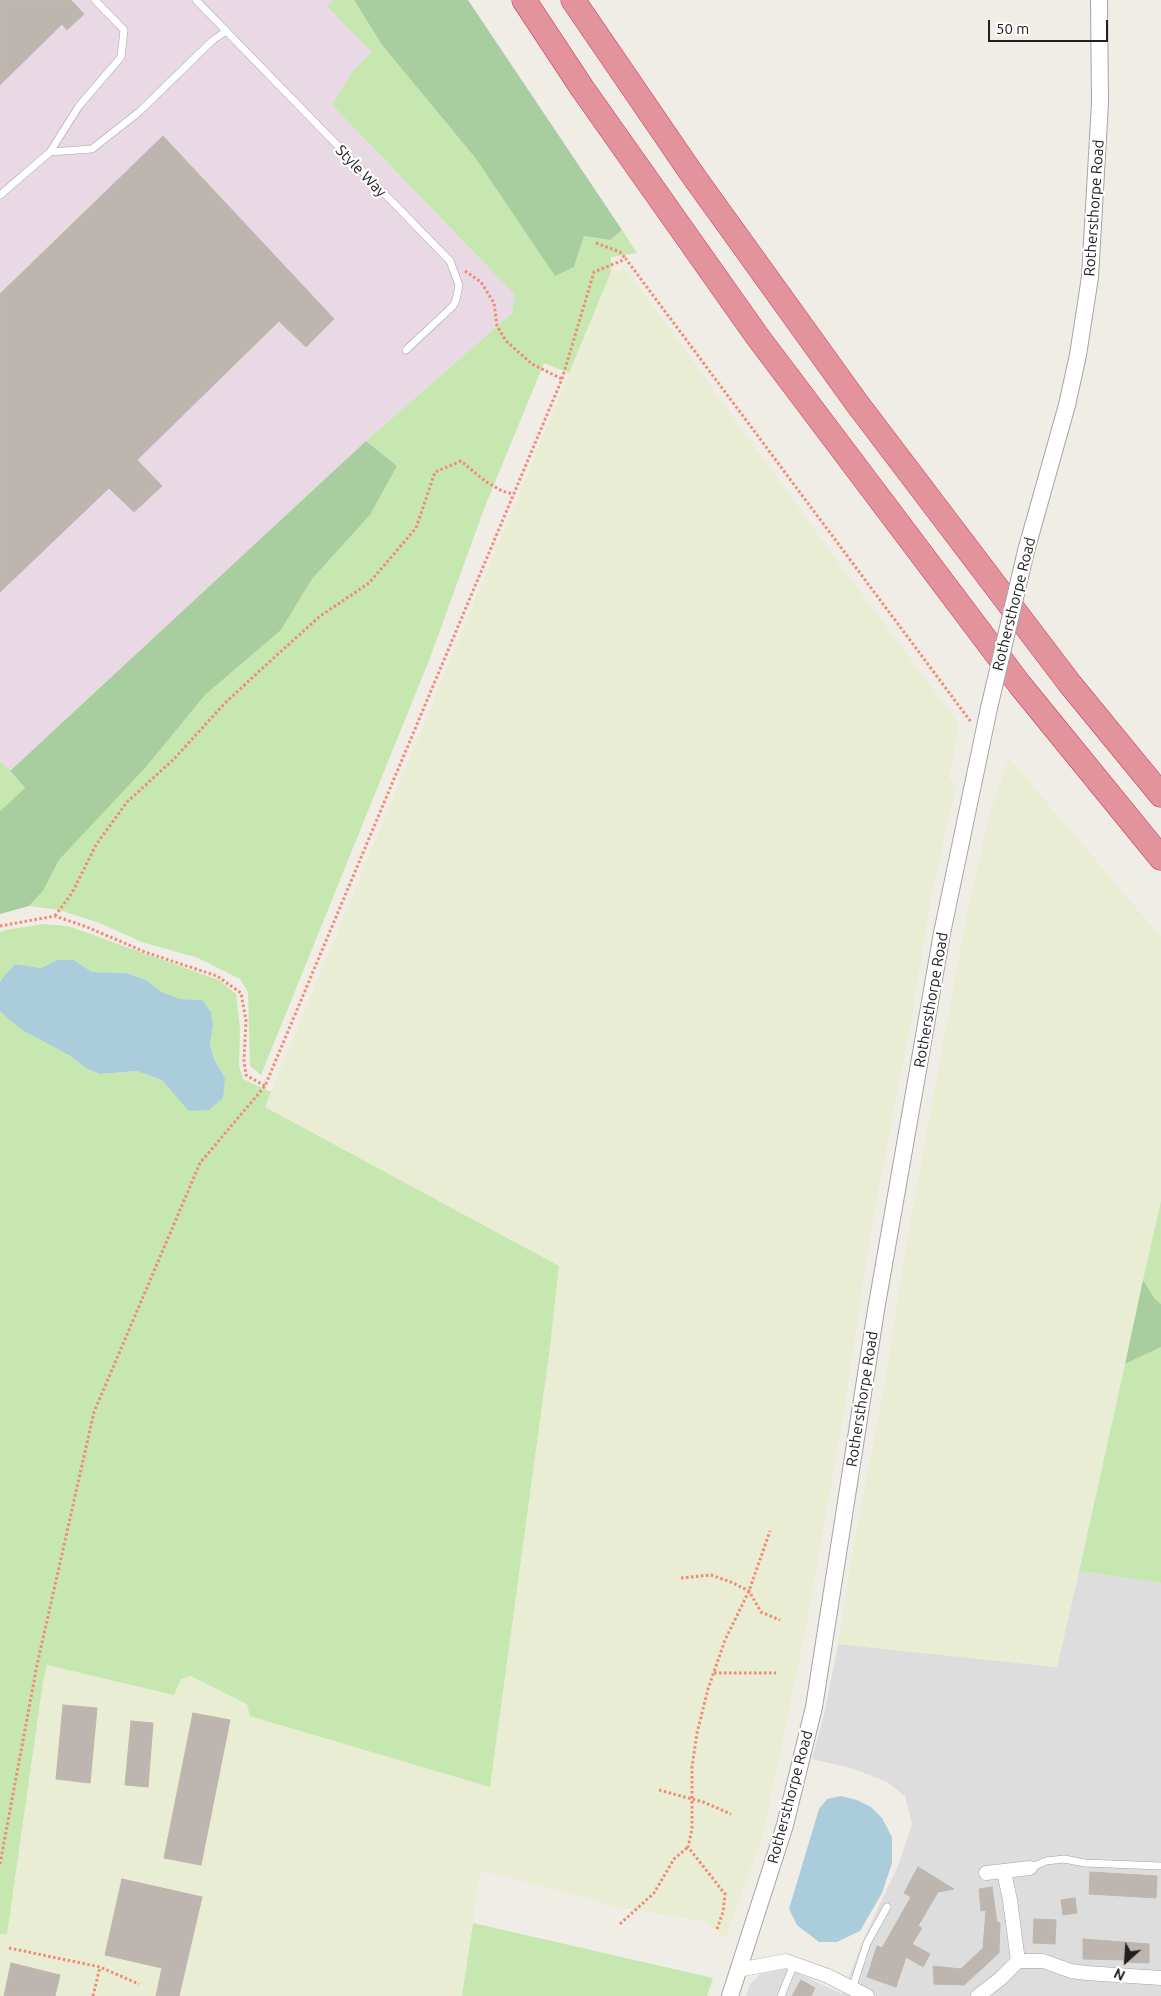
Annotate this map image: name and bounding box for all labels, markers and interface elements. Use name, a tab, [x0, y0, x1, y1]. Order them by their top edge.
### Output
scale bar	[991, 10, 1111, 42]
text: 50 m	[996, 20, 1029, 37]
street label: Rothersthorpe Road	[1080, 139, 1108, 277]
street label: Style Way	[332, 141, 390, 201]
street label: Rothersthorpe Road	[989, 535, 1039, 673]
street label: Rothersthorpe Road	[910, 931, 952, 1069]
street label: Rothersthorpe Road	[842, 1330, 882, 1468]
street label: Rothersthorpe Road	[764, 1728, 816, 1866]
north arrow	[1101, 1936, 1151, 1986]
text: N	[1111, 1965, 1128, 1984]

